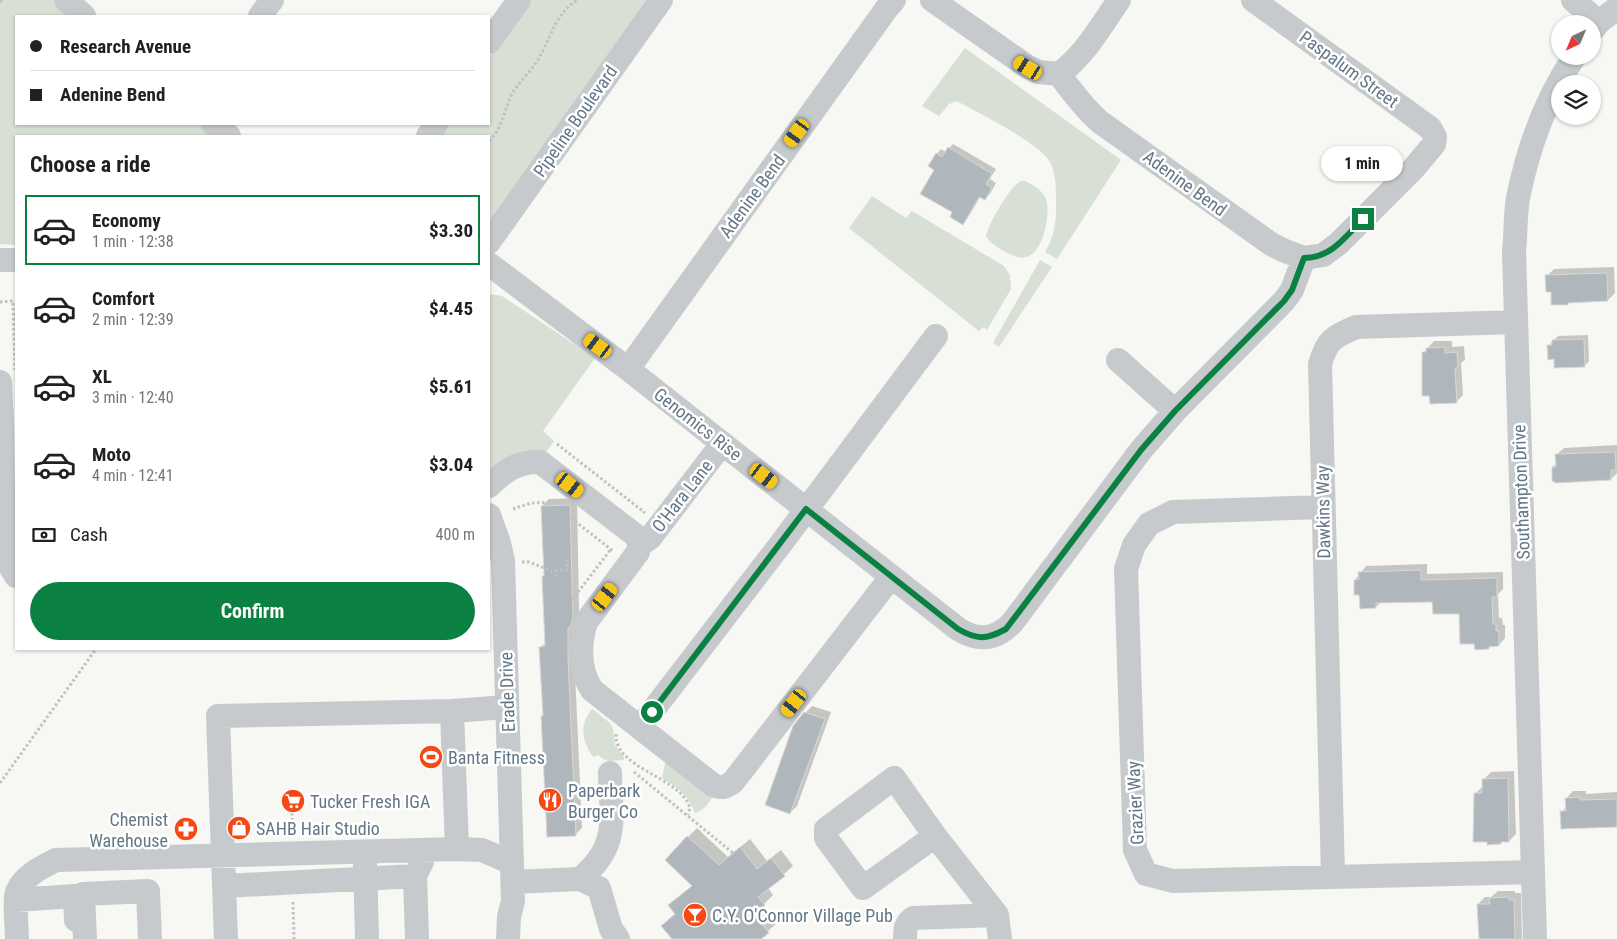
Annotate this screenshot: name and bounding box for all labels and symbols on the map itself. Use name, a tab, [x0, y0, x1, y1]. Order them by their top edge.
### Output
north arrow	[1551, 15, 1601, 65]
street label: Paspalum Street	[1296, 26, 1402, 112]
car	[1011, 54, 1044, 82]
street label: Pipeline Boulevard	[529, 61, 621, 181]
car	[782, 116, 811, 150]
street label: Adenine Bend	[1139, 146, 1231, 220]
callout: 1 min	[1322, 146, 1404, 182]
street label: Adenine Bend	[715, 150, 789, 242]
route end	[1352, 208, 1374, 230]
car	[581, 331, 614, 361]
street label: Genomics Rise	[650, 383, 746, 465]
street label: Southampton Drive	[1508, 424, 1534, 560]
street label: O'Hara Lane	[647, 456, 717, 536]
car	[747, 461, 780, 491]
street label: Dawkins Way	[1312, 465, 1334, 559]
car	[553, 470, 586, 500]
car	[589, 581, 620, 613]
street label: Erade Drive	[495, 652, 519, 732]
car	[778, 687, 809, 719]
route start	[641, 701, 663, 723]
sports icon: Banta Fitness	[418, 744, 444, 770]
place label: Banta Fitness	[448, 747, 545, 768]
street label: Grazier Way	[1122, 760, 1148, 845]
place label: Paperbark Burger Co	[568, 780, 640, 822]
restaurant icon: Paperbark Burger Co	[537, 787, 563, 813]
supermarket icon: Tucker Fresh IGA	[280, 788, 306, 814]
place label: Tucker Fresh IGA	[310, 791, 431, 812]
place label: Chemist Warehouse	[89, 809, 168, 851]
shop icon: SAHB Hair Studio	[226, 815, 252, 841]
pharmacy icon: Chemist Warehouse	[173, 816, 199, 842]
place label: SAHB Hair Studio	[256, 818, 380, 839]
bar icon: C.Y. O'Connor Village Pub	[682, 902, 708, 928]
place label: C.Y. O'Connor Village Pub	[712, 905, 893, 926]

